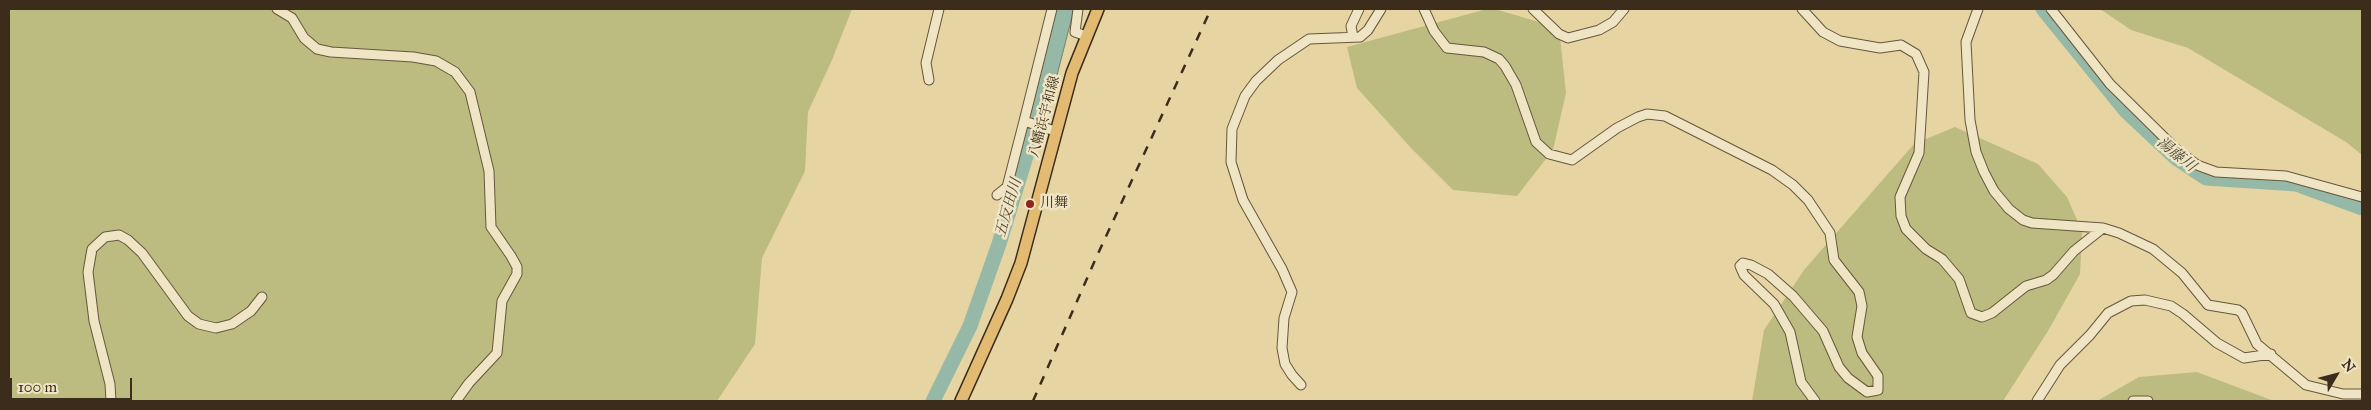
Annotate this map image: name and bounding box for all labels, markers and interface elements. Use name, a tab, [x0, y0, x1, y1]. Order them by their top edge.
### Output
street label: 八幡浜宇和線	[1026, 74, 1064, 160]
water label: 湯藤川	[2153, 134, 2199, 176]
water label: 五反田川	[992, 177, 1026, 239]
place label: 川舞	[1040, 196, 1068, 212]
marker: 川舞	[1024, 198, 1036, 210]
north arrow	[2311, 350, 2361, 400]
text: N	[2338, 356, 2359, 376]
scale bar	[12, 368, 135, 400]
text: 100 m	[18, 378, 57, 396]

